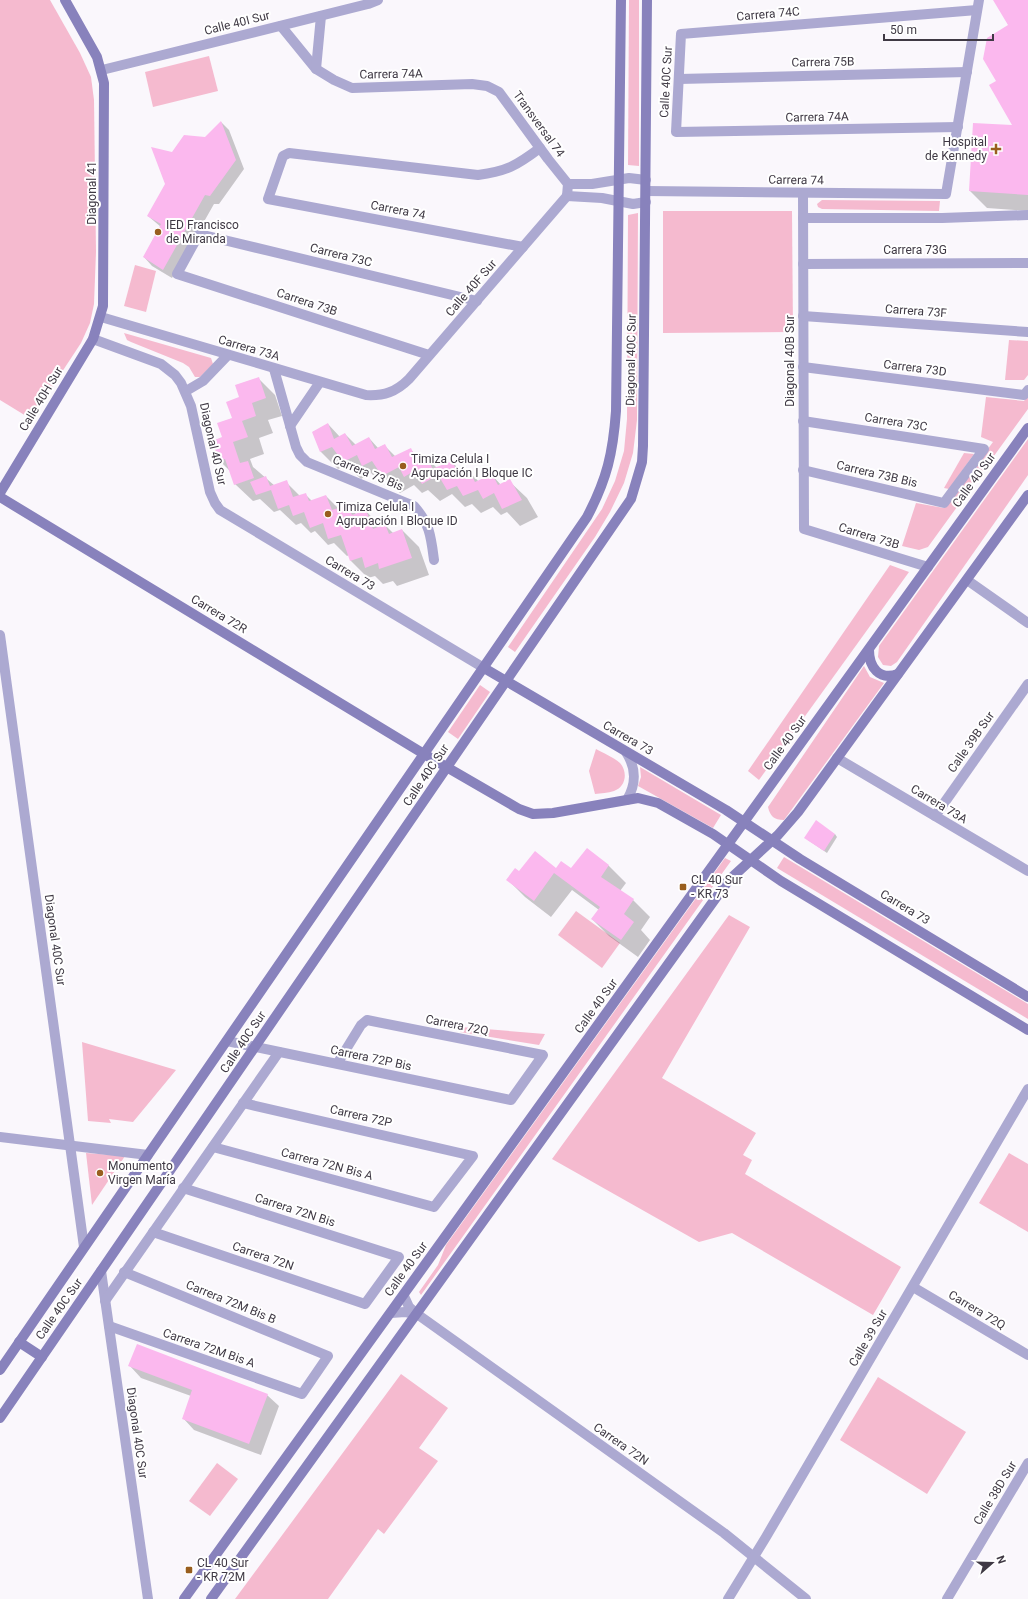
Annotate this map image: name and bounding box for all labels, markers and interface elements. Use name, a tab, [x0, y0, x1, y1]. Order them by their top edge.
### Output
street label: Carrera 74C	[736, 4, 800, 24]
street label: Calle 40I Sur	[203, 8, 271, 38]
scale bar	[884, 16, 993, 42]
text: 50 m	[890, 23, 917, 37]
street label: Calle 40C Sur	[657, 46, 675, 118]
street label: Carrera 75B	[791, 54, 855, 70]
street label: Carrera 74A	[359, 66, 423, 82]
street label: Transversal 74	[510, 88, 568, 160]
street label: Carrera 74A	[785, 109, 849, 125]
place label: Hospital de Kennedy	[925, 135, 987, 163]
marker: Hospital de Kennedy	[990, 143, 1002, 155]
street label: Diagonal 41	[85, 161, 99, 225]
street label: Carrera 74	[768, 173, 824, 187]
street label: Carrera 74	[369, 198, 427, 222]
place label: IED Francisco de Miranda	[166, 218, 239, 246]
marker: IED Francisco de Miranda	[153, 227, 163, 237]
street label: Carrera 73C	[309, 241, 374, 270]
street label: Carrera 73G	[883, 243, 947, 257]
street label: Calle 40F Sur	[443, 257, 499, 319]
street label: Carrera 73B	[275, 286, 339, 318]
street label: Carrera 73F	[884, 302, 948, 320]
street label: Diagonal 40C Sur	[623, 314, 639, 406]
street label: Diagonal 40B Sur	[783, 315, 797, 407]
street label: Carrera 73A	[217, 333, 282, 364]
street label: Carrera 73D	[883, 357, 947, 379]
street label: Calle 40H Sur	[16, 364, 66, 434]
street label: Diagonal 40 Sur	[197, 401, 229, 487]
street label: Carrera 73C	[864, 410, 929, 434]
street label: Calle 40 Sur	[950, 450, 998, 510]
street label: Carrera 73 Bis	[331, 452, 405, 494]
place label: Timiza Celula I Agrupación I Bloque IC	[411, 452, 533, 480]
street label: Carrera 73B Bis	[835, 458, 919, 490]
marker: Timiza Celula I Agrupación I Bloque IC	[398, 461, 408, 471]
place label: Timiza Celula I Agrupación I Bloque ID	[336, 500, 458, 528]
marker: Timiza Celula I Agrupación I Bloque ID	[323, 509, 333, 519]
street label: Carrera 73B	[837, 520, 901, 552]
street label: Carrera 73	[323, 553, 377, 593]
street label: Carrera 72R	[188, 592, 250, 637]
street label: Calle 39B Sur	[945, 709, 997, 775]
street label: Calle 40 Sur	[761, 713, 809, 773]
street label: Carrera 73	[600, 718, 656, 758]
street label: Calle 40C Sur	[400, 741, 452, 809]
street label: Carrera 73A	[908, 782, 970, 826]
place label: CL 40 Sur - KR 73	[691, 873, 743, 901]
marker: CL 40 Sur - KR 73	[678, 882, 688, 892]
street label: Carrera 73	[878, 887, 932, 927]
street label: Diagonal 40C Sur	[42, 893, 68, 987]
street label: Calle 40 Sur	[572, 976, 620, 1036]
street label: Calle 40C Sur	[217, 1008, 269, 1076]
street label: Carrera 72Q	[424, 1012, 490, 1038]
street label: Carrera 72P Bis	[329, 1043, 413, 1073]
street label: Carrera 72P	[329, 1102, 394, 1130]
street label: Carrera 72N Bis A	[280, 1145, 375, 1183]
place label: Monumento Virgen María	[108, 1159, 176, 1187]
marker: Monumento Virgen María	[95, 1168, 105, 1178]
street label: Carrera 72N Bis	[253, 1190, 337, 1230]
street label: Carrera 72N	[230, 1239, 296, 1273]
street label: Calle 40 Sur	[382, 1239, 430, 1299]
street label: Calle 40C Sur	[33, 1276, 85, 1342]
street label: Carrera 72M Bis B	[184, 1278, 278, 1326]
street label: Carrera 72Q	[946, 1288, 1008, 1332]
street label: Calle 39 Sur	[846, 1307, 890, 1369]
street label: Carrera 72M Bis A	[161, 1326, 257, 1370]
street label: Diagonal 40C Sur	[124, 1386, 150, 1480]
street label: Carrera 72N	[591, 1420, 651, 1468]
street label: Calle 38D Sur	[971, 1459, 1019, 1527]
north arrow	[972, 1543, 1012, 1583]
text: N	[993, 1554, 1008, 1566]
place label: CL 40 Sur - KR 72M	[197, 1556, 249, 1584]
marker: CL 40 Sur - KR 72M	[184, 1565, 194, 1575]

